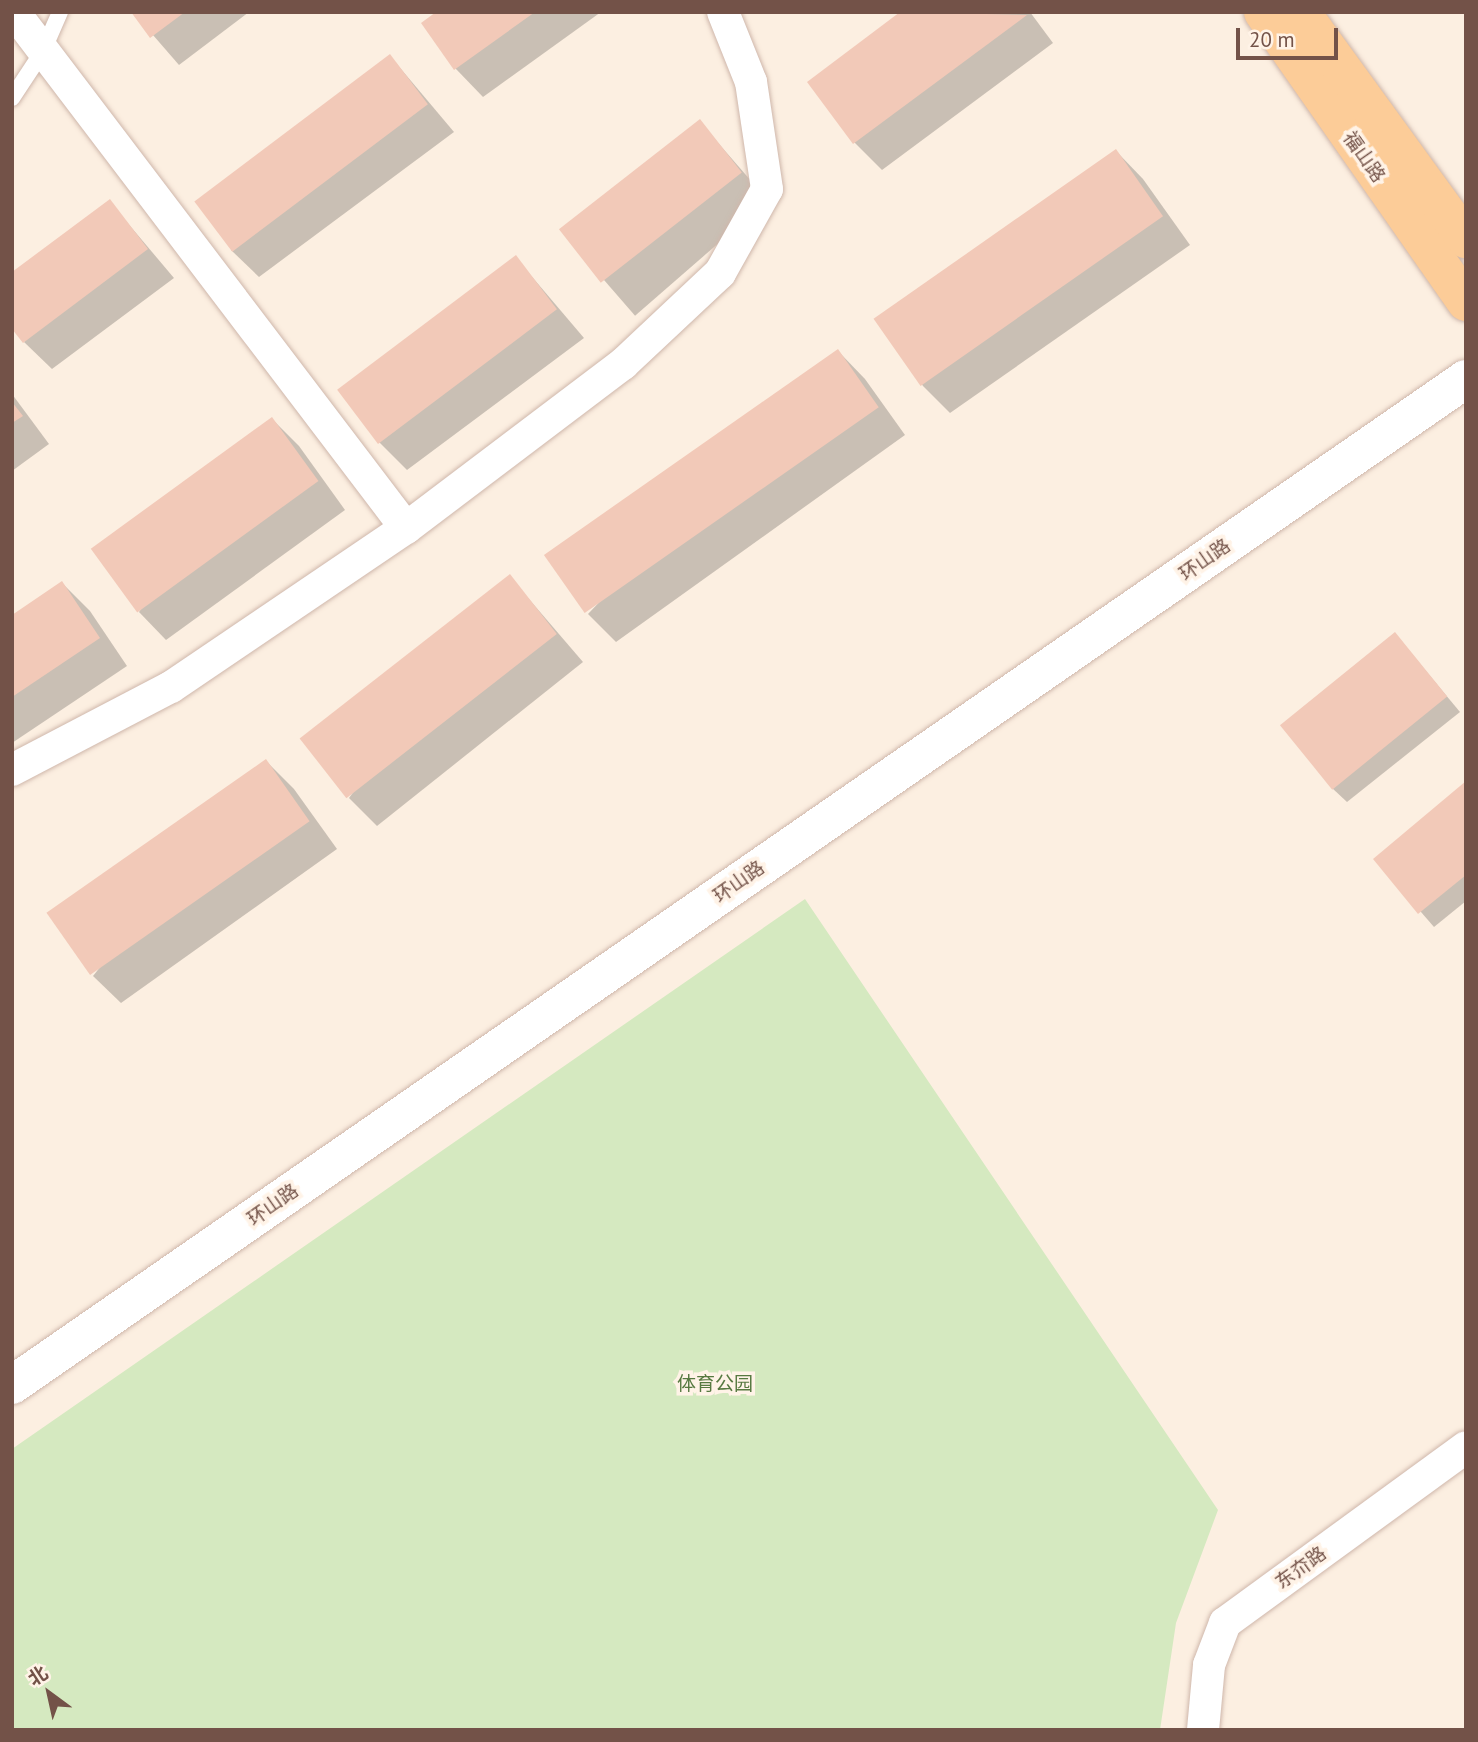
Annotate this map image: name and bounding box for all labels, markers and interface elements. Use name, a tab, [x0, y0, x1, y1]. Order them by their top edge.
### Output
scale bar	[1240, 14, 1342, 58]
text: 20 m	[1249, 26, 1295, 53]
street label: 福山路	[1338, 127, 1390, 187]
street label: 环山路	[1175, 534, 1235, 586]
street label: 环山路	[709, 856, 769, 908]
street label: 环山路	[243, 1179, 303, 1231]
park label: 体育公园	[677, 1373, 753, 1395]
street label: 东夼路	[1271, 1542, 1331, 1594]
north arrow	[14, 1658, 84, 1728]
text: 北	[23, 1660, 52, 1691]

